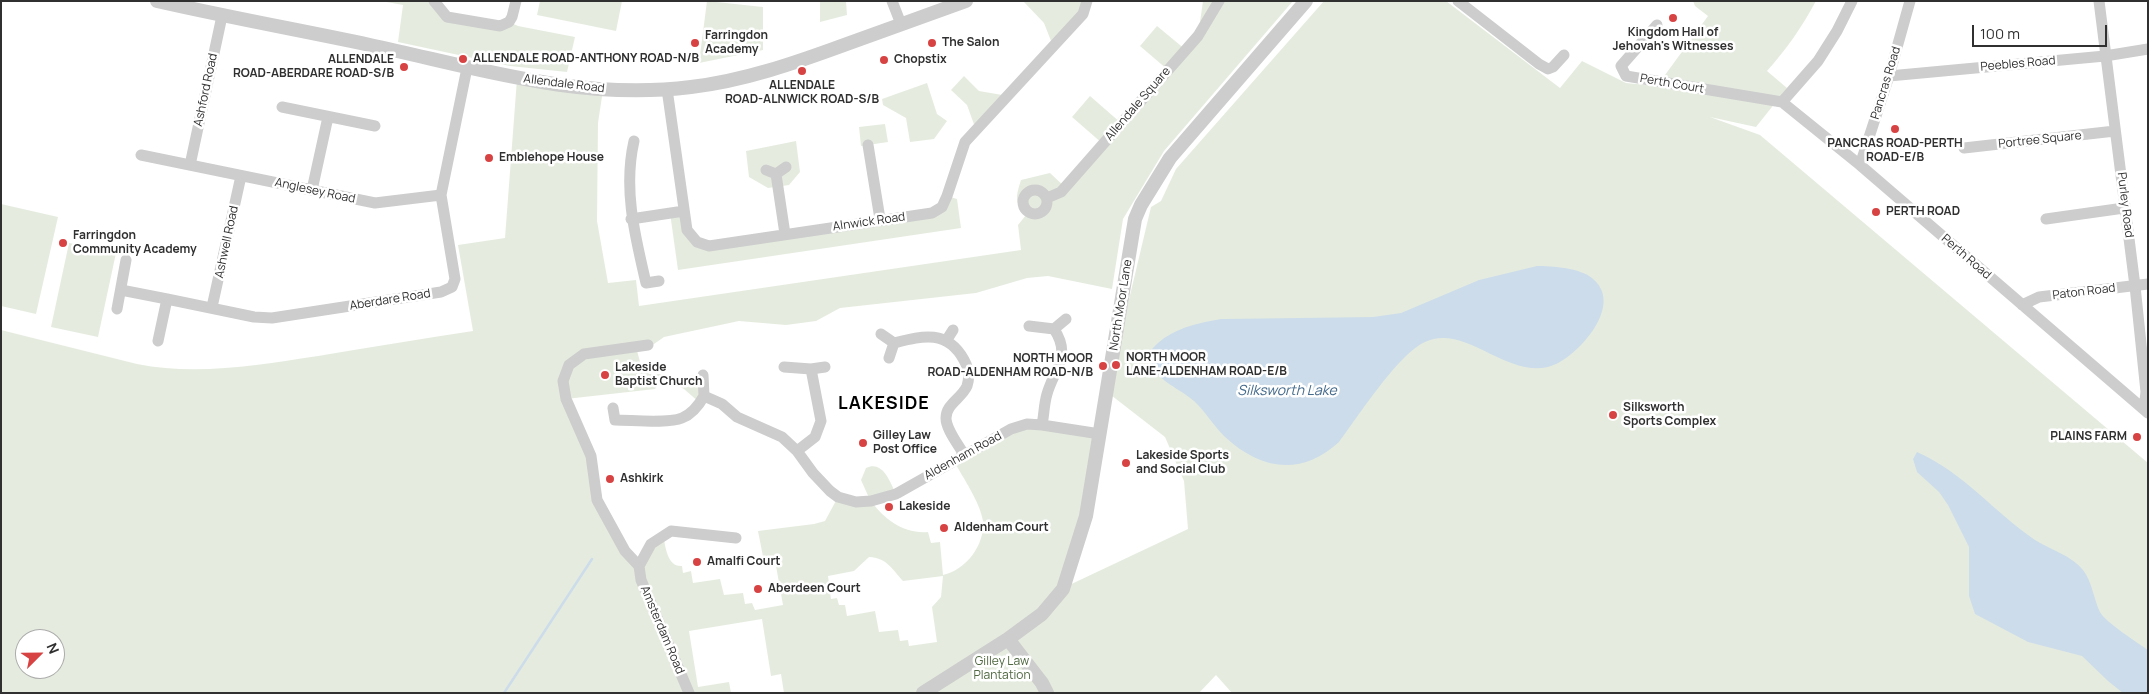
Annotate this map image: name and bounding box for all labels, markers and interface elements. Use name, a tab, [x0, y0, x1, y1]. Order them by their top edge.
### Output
marker: Kingdom Hall of Jehovah's Witnesses	[1667, 12, 1679, 24]
scale bar	[1974, 15, 2109, 47]
text: 100 m	[1980, 23, 2020, 44]
place label: Kingdom Hall of Jehovah's Witnesses	[1613, 26, 1733, 54]
place label: Farringdon Academy	[705, 29, 768, 57]
place label: The Salon	[942, 36, 999, 50]
marker: Farringdon Academy	[689, 37, 701, 49]
marker: The Salon	[926, 37, 938, 49]
street label: Pancras Road	[1868, 45, 1904, 121]
street label: Ashford Road	[191, 52, 221, 128]
place label: ALLENDALE ROAD-ANTHONY ROAD-N/B	[473, 52, 699, 66]
place label: ALLENDALE ROAD-ABERDARE ROAD-S/B	[233, 53, 394, 81]
marker: ALLENDALE ROAD-ANTHONY ROAD-N/B	[457, 53, 469, 65]
place label: Chopstix	[894, 53, 947, 67]
marker: Chopstix	[878, 54, 890, 66]
street label: Peebles Road	[1980, 54, 2056, 74]
marker: ALLENDALE ROAD-ABERDARE ROAD-S/B	[398, 61, 410, 73]
street label: Allendale Square	[1102, 64, 1174, 144]
marker: ALLENDALE ROAD-ALNWICK ROAD-S/B	[796, 65, 808, 77]
street label: Perth Court	[1639, 71, 1705, 97]
street label: Allendale Road	[523, 72, 605, 96]
place label: ALLENDALE ROAD-ALNWICK ROAD-S/B	[725, 79, 879, 107]
marker: PANCRAS ROAD-PERTH ROAD-E/B	[1889, 123, 1901, 135]
street label: Portree Square	[1998, 128, 2082, 152]
place label: PANCRAS ROAD-PERTH ROAD-E/B	[1827, 137, 1963, 165]
place label: Emblehope House	[499, 151, 604, 165]
marker: Emblehope House	[483, 152, 495, 164]
street label: Purley Road	[2114, 172, 2136, 238]
street label: Anglesey Road	[273, 175, 357, 207]
street label: Ashwell Road	[212, 205, 242, 279]
place label: PERTH ROAD	[1886, 205, 1960, 219]
marker: PERTH ROAD	[1870, 206, 1882, 218]
street label: Alnwick Road	[832, 210, 906, 234]
place label: Farringdon Community Academy	[73, 229, 197, 257]
street label: Perth Road	[1938, 231, 1994, 283]
marker: Farringdon Community Academy	[57, 237, 69, 249]
street label: North Moor Lane	[1107, 259, 1135, 351]
street label: Paton Road	[2052, 281, 2116, 303]
street label: Aberdare Road	[348, 286, 432, 314]
place label: NORTH MOOR LANE-ALDENHAM ROAD-E/B	[1126, 351, 1287, 379]
place label: NORTH MOOR ROAD-ALDENHAM ROAD-N/B	[927, 352, 1093, 380]
marker: NORTH MOOR LANE-ALDENHAM ROAD-E/B	[1110, 359, 1122, 371]
marker: NORTH MOOR ROAD-ALDENHAM ROAD-N/B	[1097, 360, 1109, 372]
place label: Lakeside Baptist Church	[615, 361, 702, 389]
marker: Lakeside Baptist Church	[599, 369, 611, 381]
water label: Silksworth Lake	[1237, 383, 1337, 399]
district label: LAKESIDE	[837, 393, 931, 415]
place label: Silksworth Sports Complex	[1623, 401, 1716, 429]
marker: Silksworth Sports Complex	[1607, 409, 1619, 421]
place label: Gilley Law Post Office	[873, 429, 937, 457]
street label: Aldenham Road	[922, 429, 1004, 483]
place label: PLAINS FARM	[2050, 430, 2127, 444]
marker: PLAINS FARM	[2131, 431, 2143, 443]
marker: Gilley Law Post Office	[857, 437, 869, 449]
place label: Lakeside Sports and Social Club	[1136, 449, 1229, 477]
marker: Lakeside Sports and Social Club	[1120, 457, 1132, 469]
place label: Ashkirk	[620, 472, 663, 486]
marker: Ashkirk	[604, 473, 616, 485]
place label: Lakeside	[899, 500, 950, 514]
marker: Lakeside	[883, 501, 895, 513]
place label: Aldenham Court	[954, 521, 1049, 535]
marker: Aldenham Court	[938, 522, 950, 534]
place label: Amalfi Court	[707, 555, 780, 569]
marker: Amalfi Court	[691, 556, 703, 568]
place label: Aberdeen Court	[768, 582, 861, 596]
marker: Aberdeen Court	[752, 583, 764, 595]
street label: Amsterdam Road	[637, 584, 687, 676]
north arrow	[15, 629, 65, 679]
text: N	[43, 640, 64, 657]
park label: Gilley Law Plantation	[973, 655, 1031, 683]

